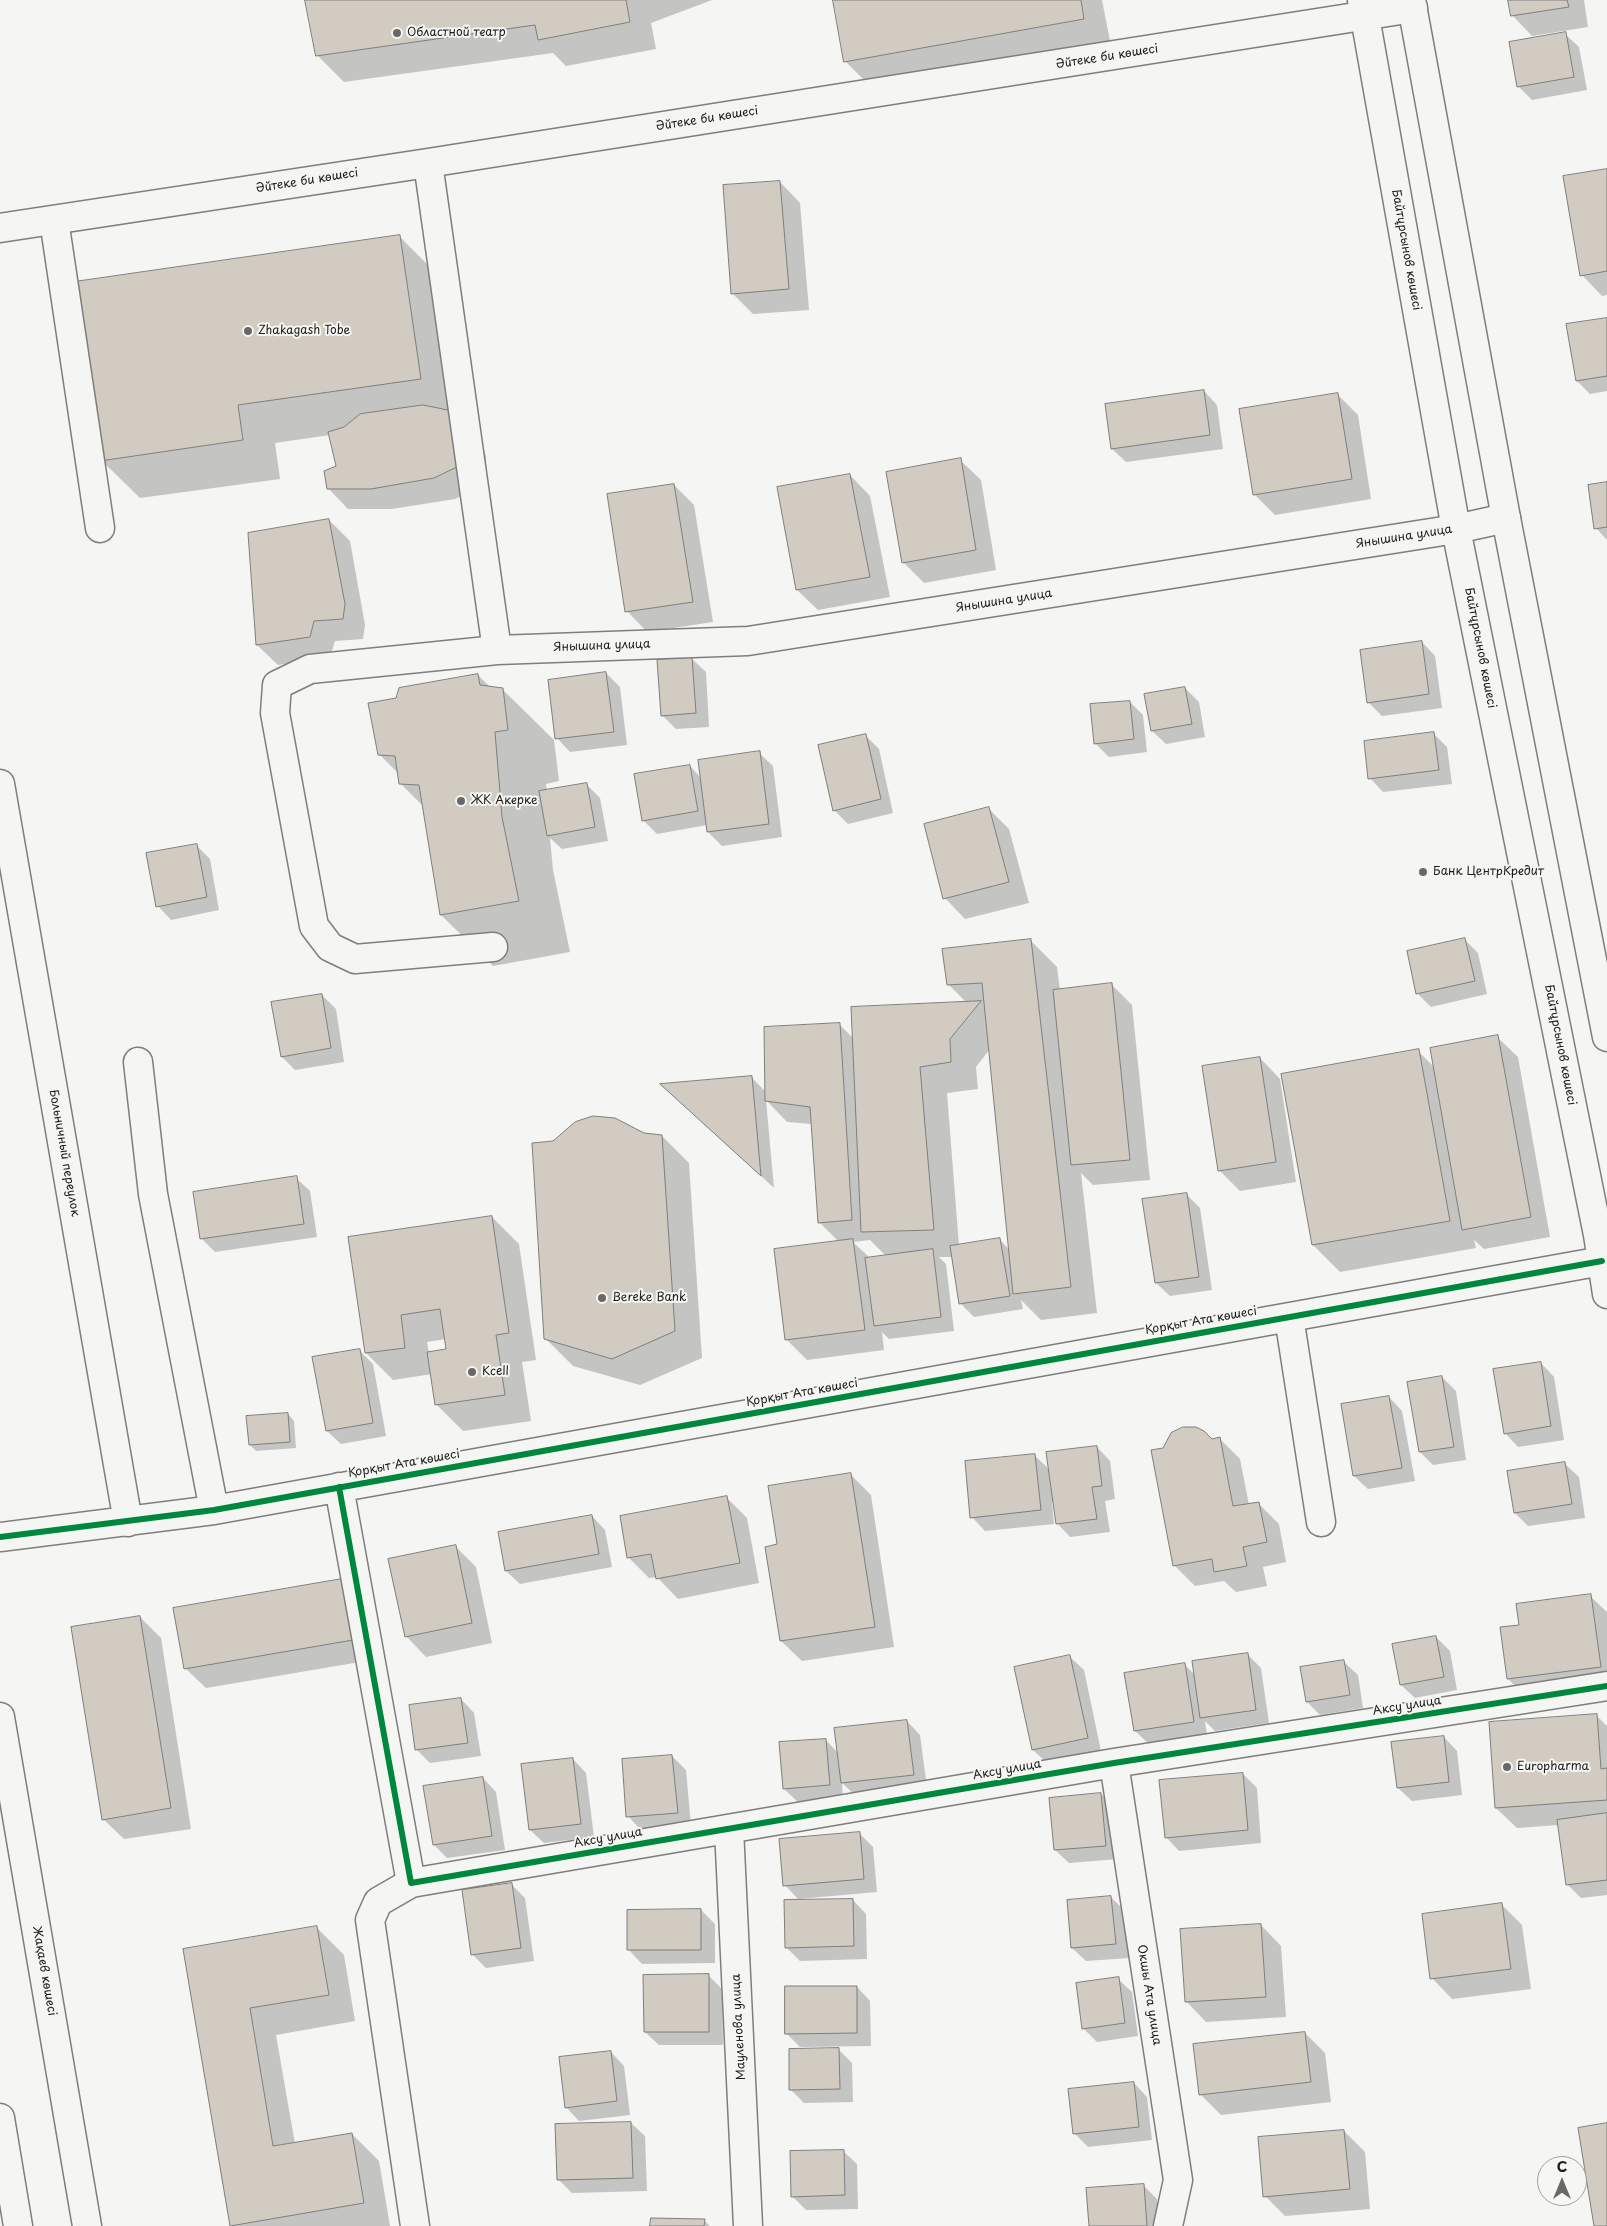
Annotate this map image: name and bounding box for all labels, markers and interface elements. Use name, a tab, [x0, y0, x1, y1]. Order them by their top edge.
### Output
place label: Областной театр	[407, 26, 506, 40]
marker: Областной театр	[391, 27, 403, 39]
street label: Әйтеке би көшесі	[1055, 42, 1159, 72]
street label: Әйтеке би көшесі	[655, 104, 759, 134]
street label: Әйтеке би көшесі	[255, 166, 359, 196]
street label: Байтұрсынов көшесі	[1388, 188, 1424, 312]
place label: Zhakagash Tobe	[258, 324, 350, 338]
marker: Zhakagash Tobe	[242, 325, 254, 337]
street label: Янышина улица	[1355, 522, 1453, 552]
street label: Янышина улица	[955, 586, 1053, 616]
street label: Байтұрсынов көшесі	[1461, 586, 1499, 710]
street label: Янышина улица	[553, 637, 651, 655]
place label: ЖК Акерке	[471, 794, 538, 808]
marker: ЖК Акерке	[455, 795, 467, 807]
place label: Банк ЦентрКредит	[1433, 865, 1544, 879]
marker: Банк ЦентрКредит	[1417, 866, 1429, 878]
street label: Байтұрсынов көшесі	[1541, 983, 1579, 1107]
street label: Больничный переулок	[46, 1088, 82, 1218]
place label: Bereke Bank	[612, 1291, 686, 1305]
marker: Bereke Bank	[596, 1292, 608, 1304]
street label: Қорқыт Ата көшесі	[1144, 1304, 1258, 1338]
place label: Kcell	[482, 1365, 509, 1379]
marker: Kcell	[466, 1366, 478, 1378]
street label: Қорқыт Ата көшесі	[745, 1376, 859, 1410]
street label: Қорқыт Ата көшесі	[347, 1447, 461, 1481]
street label: Аксу улица	[1372, 1693, 1442, 1719]
street label: Аксу улица	[972, 1757, 1042, 1783]
place label: Europharma	[1517, 1760, 1589, 1774]
marker: Europharma	[1501, 1761, 1513, 1773]
street label: Аксу улица	[573, 1825, 643, 1851]
street label: Жақаев көшесі	[29, 1925, 59, 2017]
street label: Окшы Ата улица	[1134, 1944, 1164, 2046]
street label: Мауленова улица	[729, 1974, 749, 2080]
north arrow	[1537, 2156, 1587, 2206]
text: С	[1557, 2156, 1567, 2177]

